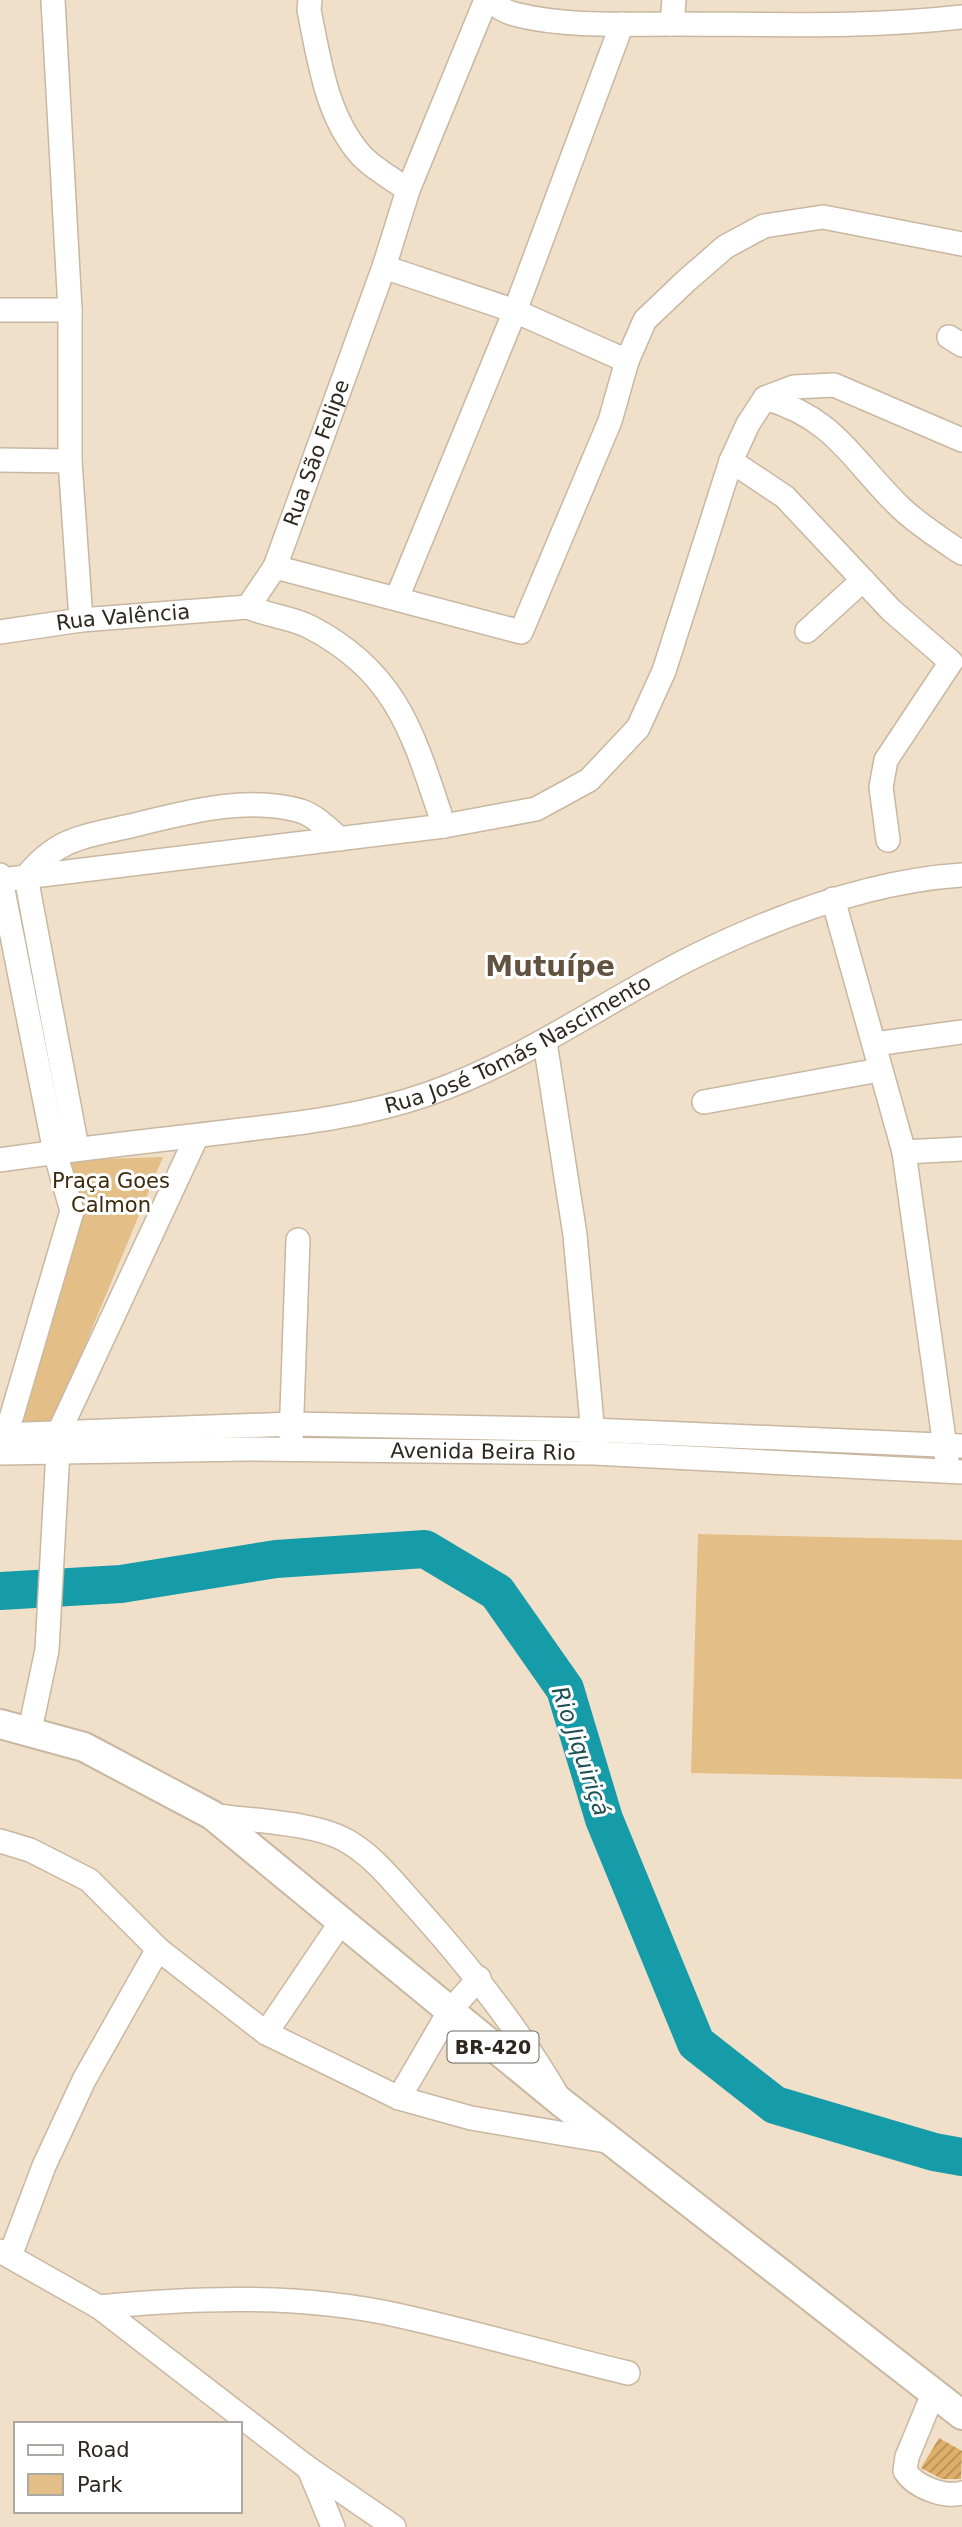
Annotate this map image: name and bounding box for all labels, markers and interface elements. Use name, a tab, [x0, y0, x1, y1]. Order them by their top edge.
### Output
street label: Rua São Felipe	[279, 376, 354, 529]
street label: Rua Valência	[54, 600, 191, 636]
district label: Mutuípe	[485, 950, 615, 983]
street label: Rua José Tomás Nascimento	[382, 970, 655, 1118]
park label: Praça Goes Calmon	[52, 1169, 170, 1217]
street label: Avenida Beira Rio	[390, 1439, 576, 1465]
water label: Rio Jiquiriçá	[547, 1683, 615, 1819]
road number: BR-420	[448, 2032, 538, 2062]
legend	[14, 2422, 242, 2513]
text: Road	[77, 2438, 130, 2462]
text: Park	[77, 2473, 123, 2497]

